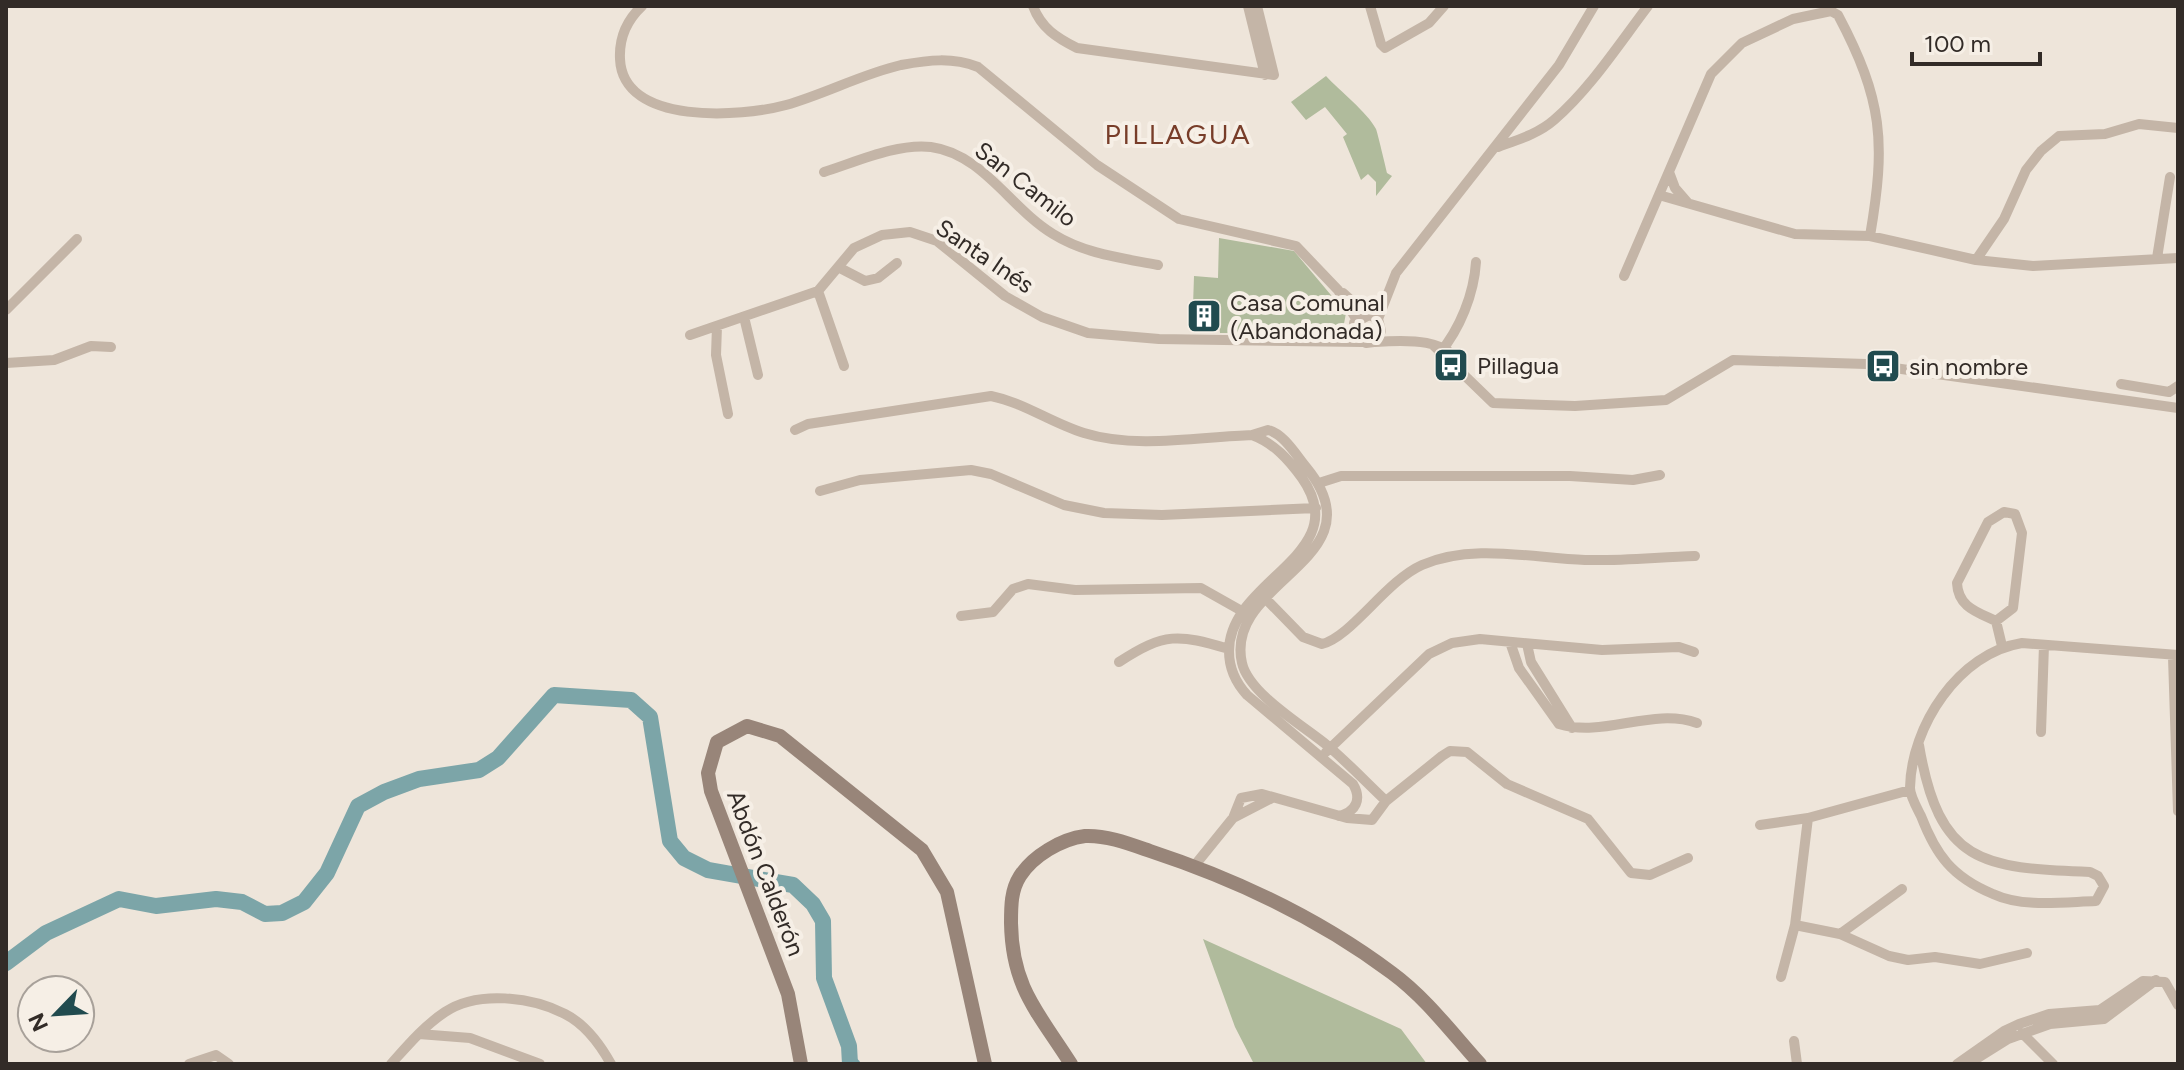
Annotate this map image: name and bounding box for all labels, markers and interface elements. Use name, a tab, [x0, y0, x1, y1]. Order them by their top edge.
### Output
scale bar	[1912, 16, 2040, 66]
text: 100 m	[1924, 29, 1991, 58]
district label: PILLAGUA	[1104, 117, 1252, 151]
street label: San Camilo	[969, 135, 1083, 233]
street label: Santa Inés	[931, 213, 1039, 299]
place label: Casa Comunal (Abandonada)	[1230, 288, 1385, 345]
building icon: Casa Comunal (Abandonada)	[1185, 297, 1223, 335]
bus stop icon: Pillagua	[1432, 346, 1470, 384]
bus stop icon: sin nombre	[1864, 347, 1902, 385]
place label: Pillagua	[1477, 351, 1559, 380]
place label: sin nombre	[1909, 352, 2028, 381]
street label: Abdón Calderón	[721, 786, 811, 960]
north arrow	[16, 974, 96, 1054]
text: N	[22, 1009, 54, 1036]

